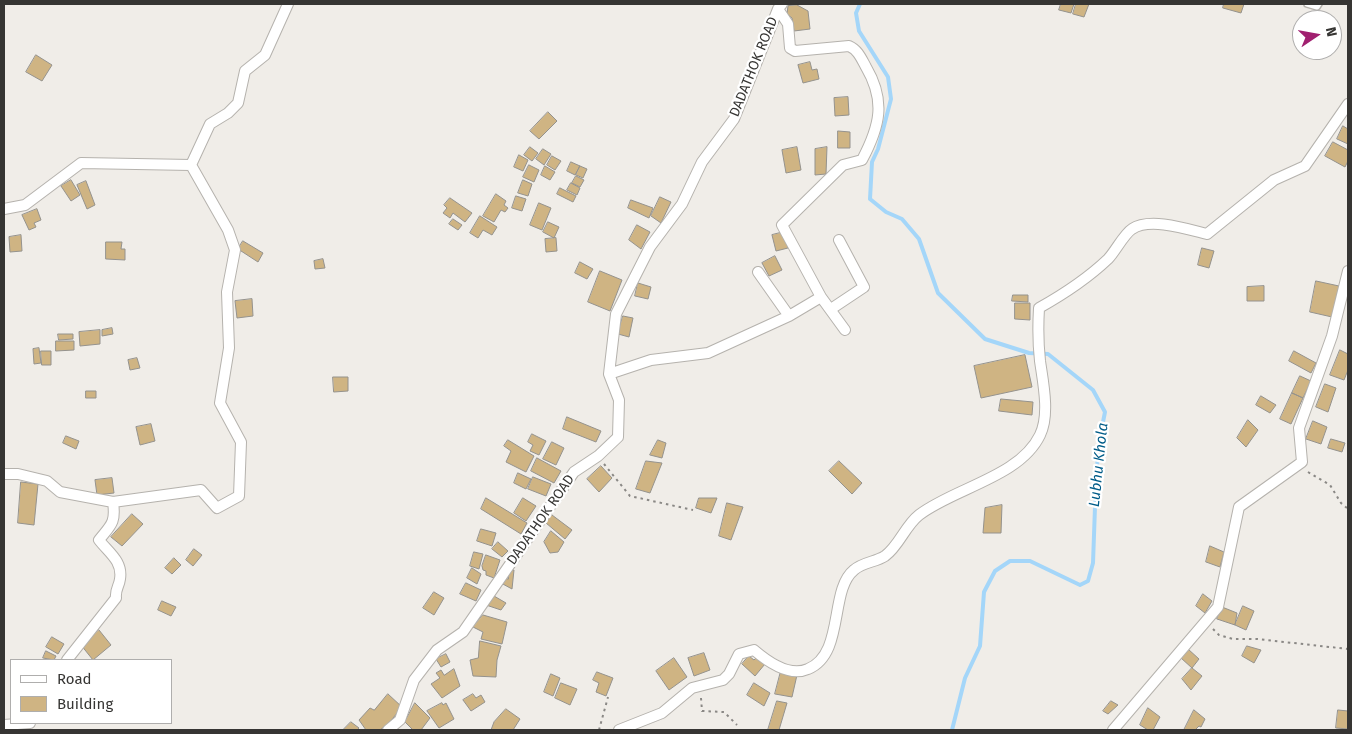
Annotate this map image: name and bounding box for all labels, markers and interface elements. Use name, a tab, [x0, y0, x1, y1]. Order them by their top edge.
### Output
north arrow	[1292, 10, 1342, 60]
street label: DADATHOK ROAD	[726, 15, 782, 119]
text: N	[1322, 26, 1340, 38]
water label: Lubhu Khola	[1086, 422, 1112, 508]
street label: DADATHOK ROAD	[504, 472, 578, 568]
legend	[10, 659, 172, 724]
text: Road	[57, 670, 92, 688]
text: Building	[57, 695, 113, 713]

